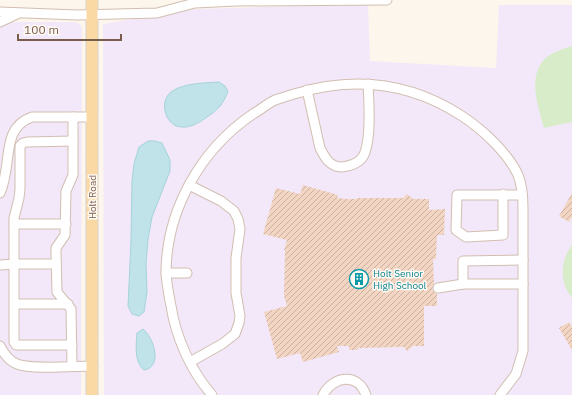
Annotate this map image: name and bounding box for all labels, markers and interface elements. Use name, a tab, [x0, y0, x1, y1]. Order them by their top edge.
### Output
scale bar	[18, 16, 121, 42]
text: 100 m	[24, 22, 59, 37]
street label: Holt Road	[86, 175, 99, 219]
place label: Holt Senior High School	[373, 267, 427, 292]
building icon: Holt Senior High School	[348, 268, 370, 290]

